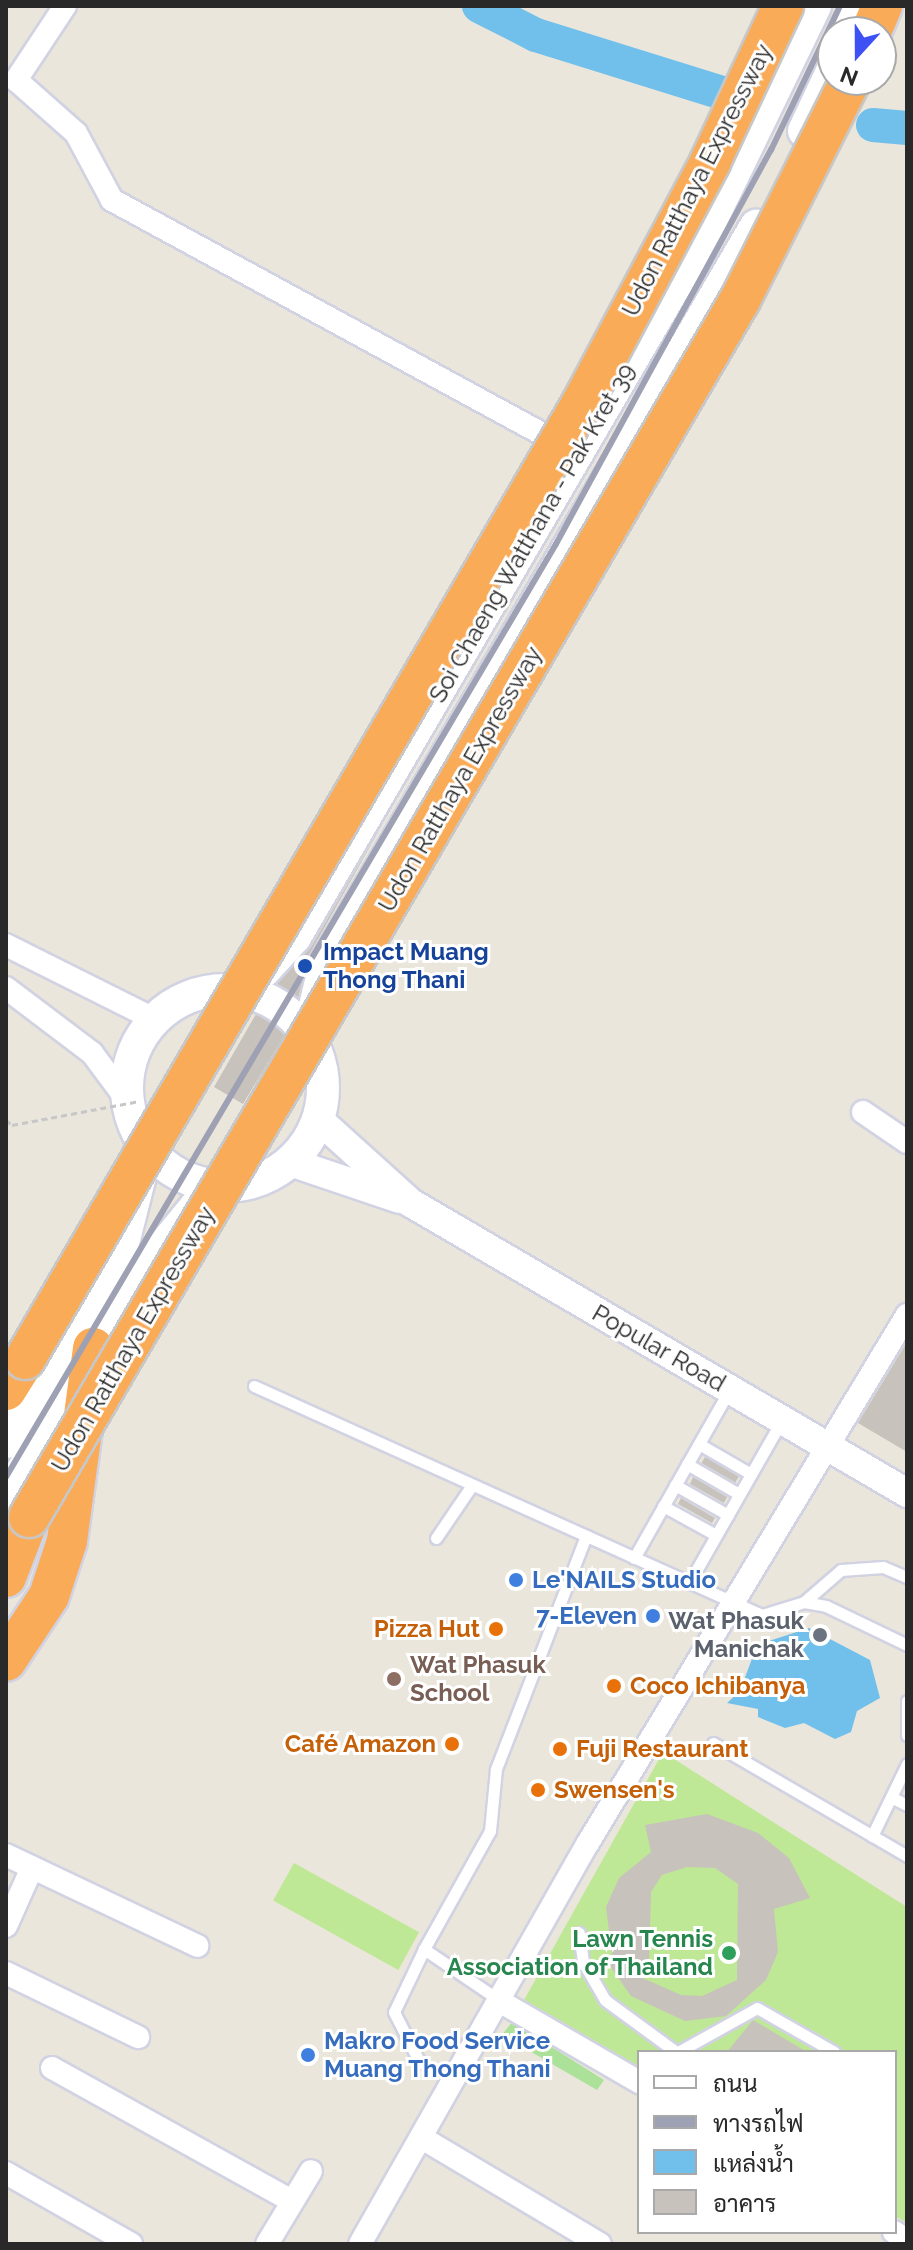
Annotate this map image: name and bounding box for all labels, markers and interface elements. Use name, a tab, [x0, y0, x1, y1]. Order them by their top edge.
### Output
north arrow	[817, 16, 897, 96]
street label: Udon Ratthaya Expressway	[616, 39, 778, 321]
text: N	[837, 61, 862, 92]
street label: Soi Chaeng Watthana - Pak Kret 39	[423, 358, 641, 708]
street label: Udon Ratthaya Expressway	[372, 641, 548, 917]
place label: Impact Muang Thong Thani	[323, 938, 489, 994]
marker: Impact Muang Thong Thani	[294, 955, 316, 977]
street label: Udon Ratthaya Expressway	[45, 1201, 221, 1477]
street label: Popular Road	[587, 1298, 731, 1398]
place label: Le'NAILS Studio	[532, 1566, 716, 1594]
marker: Le'NAILS Studio	[507, 1571, 525, 1589]
place label: 7-Eleven	[536, 1602, 637, 1630]
marker: 7-Eleven	[644, 1607, 662, 1625]
place label: Wat Phasuk Manichak	[668, 1607, 804, 1663]
place label: Pizza Hut	[374, 1615, 480, 1643]
marker: Pizza Hut	[487, 1620, 505, 1638]
marker: Wat Phasuk Manichak	[811, 1626, 829, 1644]
place label: Wat Phasuk School	[410, 1651, 546, 1707]
marker: Wat Phasuk School	[385, 1670, 403, 1688]
place label: Coco Ichibanya	[630, 1672, 805, 1700]
marker: Coco Ichibanya	[605, 1677, 623, 1695]
place label: Café Amazon	[284, 1730, 436, 1758]
marker: Café Amazon	[443, 1735, 461, 1753]
place label: Fuji Restaurant	[576, 1735, 748, 1763]
marker: Fuji Restaurant	[551, 1740, 569, 1758]
place label: Swensen's	[554, 1776, 675, 1804]
marker: Swensen's	[529, 1781, 547, 1799]
place label: Lawn Tennis Association of Thailand	[446, 1925, 713, 1981]
marker: Lawn Tennis Association of Thailand	[720, 1944, 738, 1962]
place label: Makro Food Service Muang Thong Thani	[324, 2027, 552, 2083]
marker: Makro Food Service Muang Thong Thani	[299, 2046, 317, 2064]
legend	[637, 2050, 897, 2234]
text: ถนน	[713, 2069, 758, 2098]
text: ทางรถไฟ	[713, 2109, 804, 2138]
text: แหล่งน้ำ	[713, 2149, 794, 2178]
text: อาคาร	[713, 2189, 776, 2218]

